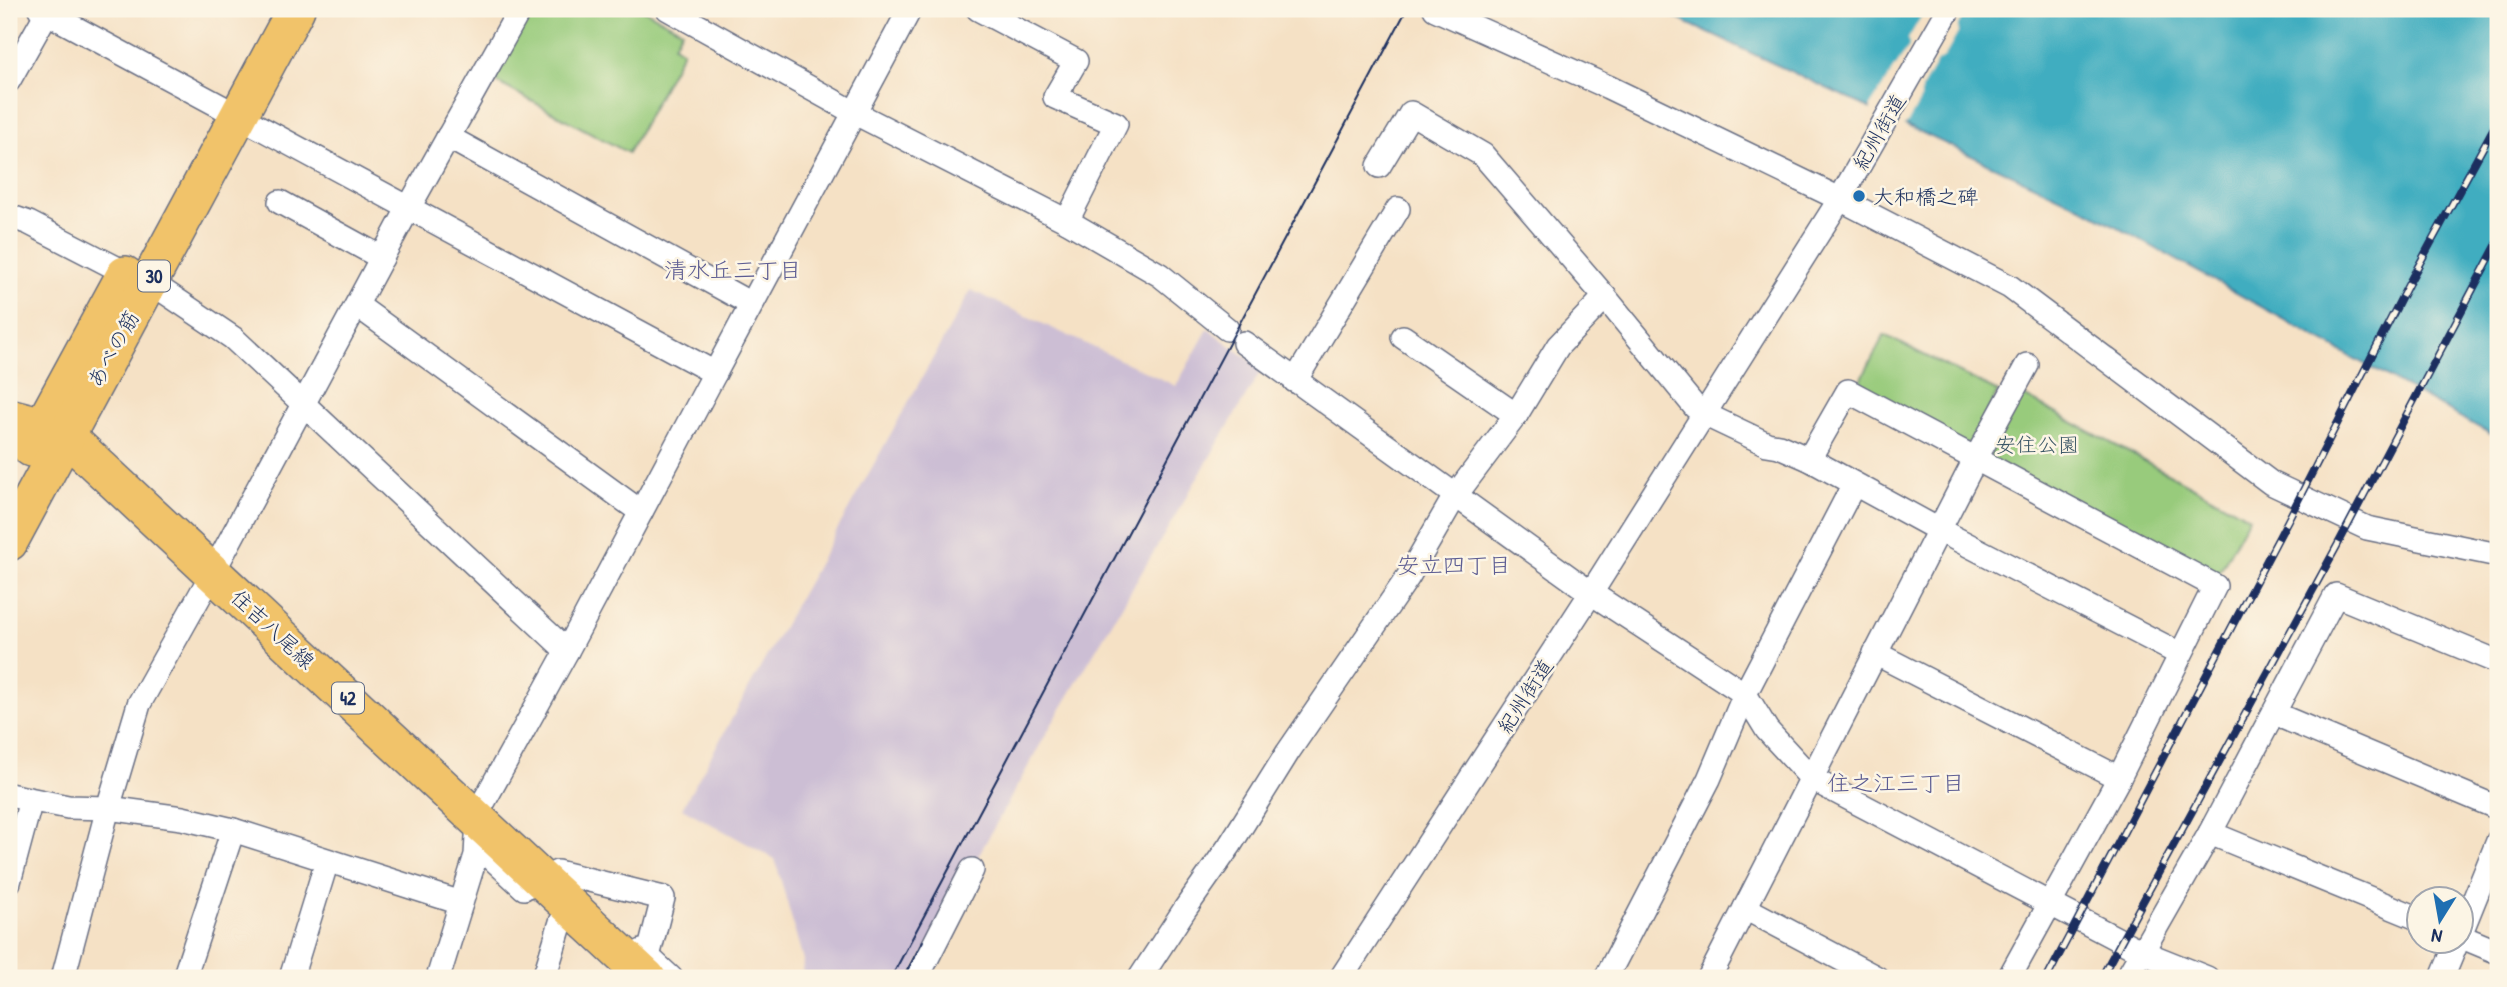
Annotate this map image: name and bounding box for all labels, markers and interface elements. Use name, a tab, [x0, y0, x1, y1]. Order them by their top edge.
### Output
street label: 紀州街道	[1845, 88, 1913, 176]
place label: 大和橋之碑	[1873, 182, 1978, 211]
marker: 大和橋之碑	[1851, 188, 1867, 204]
district label: 清水丘三丁目	[664, 254, 802, 285]
road number: 30	[138, 260, 170, 292]
street label: あべの筋	[80, 305, 146, 393]
park label: 安住公園	[1995, 430, 2079, 459]
district label: 安立四丁目	[1397, 549, 1512, 580]
street label: 住吉八尾線	[225, 583, 321, 675]
street label: 紀州街道	[1490, 653, 1560, 739]
road number: 42	[332, 682, 364, 713]
district label: 住之江三丁目	[1827, 767, 1965, 798]
north arrow	[2406, 886, 2476, 956]
text: N	[2429, 923, 2444, 950]

